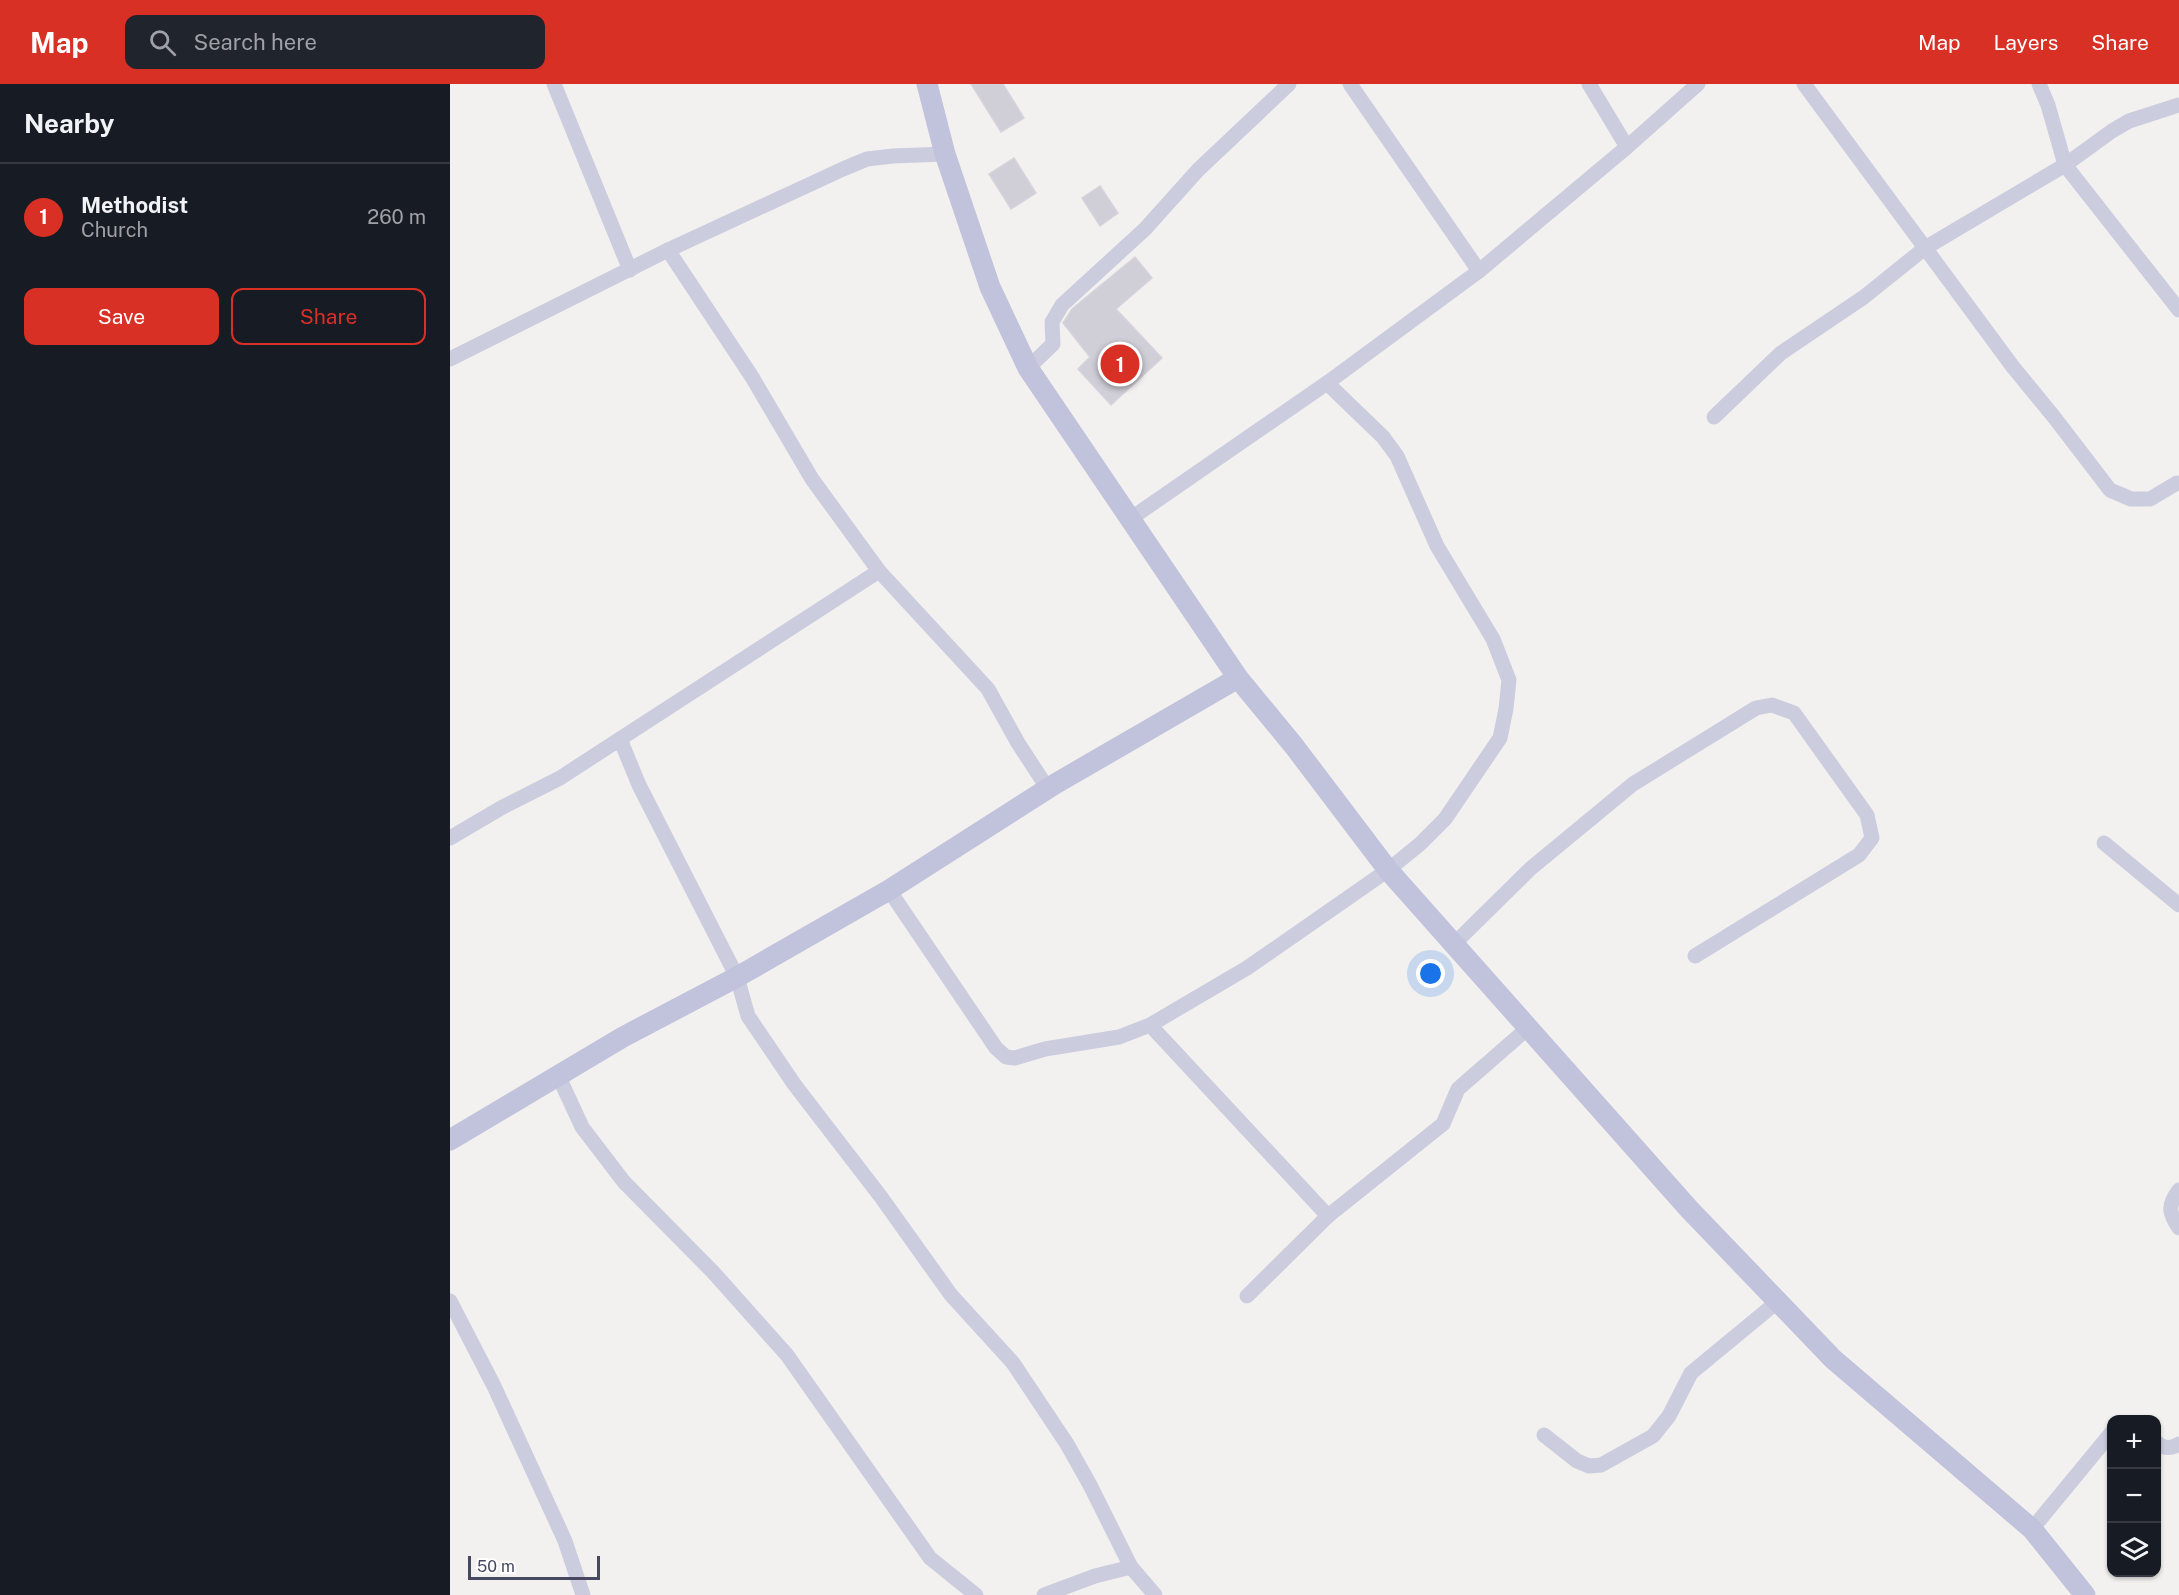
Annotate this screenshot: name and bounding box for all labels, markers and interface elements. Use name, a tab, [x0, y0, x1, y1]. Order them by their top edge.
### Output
search box	[125, 15, 545, 69]
text: Map	[30, 26, 89, 59]
icon: search	[146, 26, 179, 59]
text: Search here	[194, 29, 317, 55]
text: Map	[1918, 30, 1961, 55]
text: Layers	[1994, 30, 2058, 55]
text: Share	[2091, 30, 2149, 55]
text: Nearby	[24, 108, 114, 139]
text: Methodist	[81, 192, 188, 218]
text: 1	[39, 205, 48, 229]
text: 260 m	[367, 205, 426, 229]
text: Church	[81, 218, 148, 242]
button: Save	[24, 288, 219, 345]
button: Share	[231, 288, 426, 345]
pin: 1	[1100, 342, 1140, 386]
your location	[1416, 959, 1445, 988]
map controls	[2107, 1415, 2161, 1577]
button: +	[2107, 1415, 2161, 1469]
button: −	[2107, 1469, 2161, 1523]
button: layers	[2107, 1523, 2161, 1577]
scale bar	[468, 1553, 600, 1580]
text: 50 m	[477, 1557, 515, 1576]

